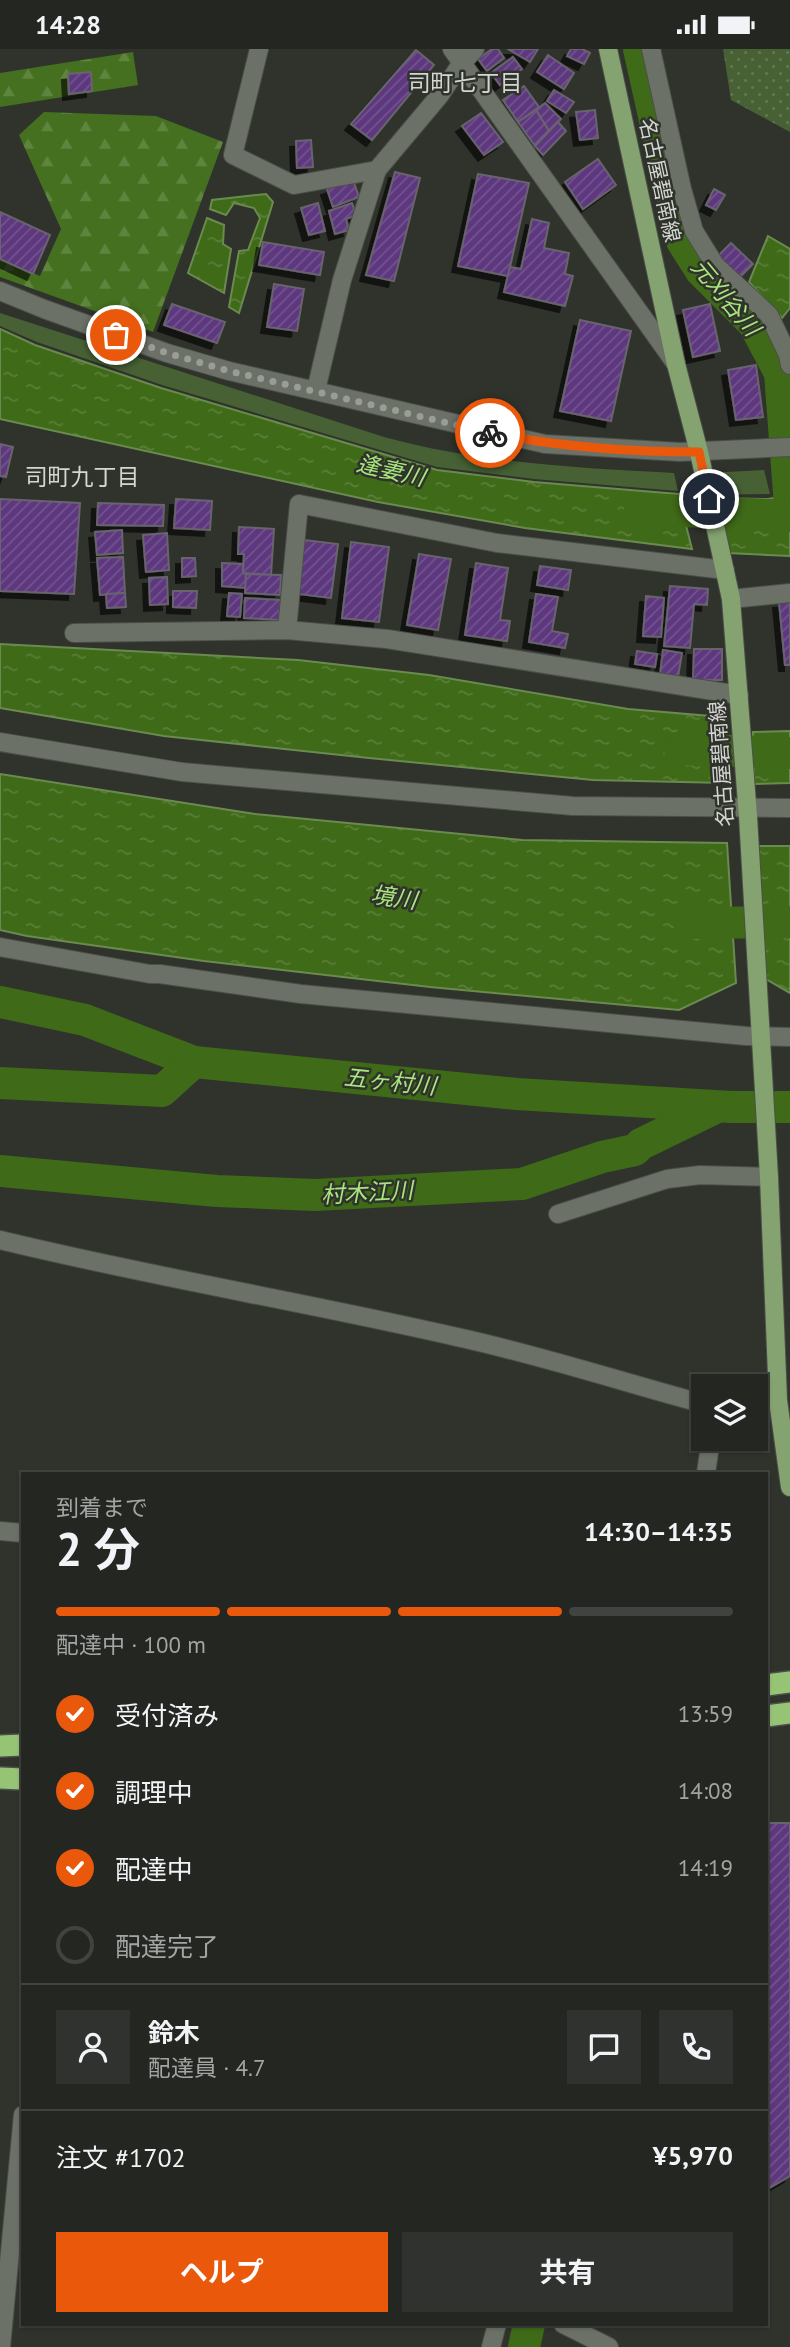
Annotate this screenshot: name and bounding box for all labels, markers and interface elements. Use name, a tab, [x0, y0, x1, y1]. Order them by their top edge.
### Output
text: 14:28	[35, 8, 101, 41]
district label: 司町七丁目	[408, 68, 523, 97]
street label: 名古屋碧南線	[634, 116, 686, 244]
water label: 元刈谷川	[685, 252, 769, 344]
pin	[86, 305, 146, 365]
icon: bag	[97, 316, 135, 354]
courier	[455, 398, 525, 468]
icon: bike	[471, 414, 509, 452]
water label: 逢妻川	[354, 448, 431, 493]
district label: 司町九丁目	[25, 462, 140, 491]
pin	[679, 469, 739, 529]
icon: home	[690, 480, 728, 518]
street label: 名古屋碧南線	[703, 700, 739, 828]
water label: 境川	[369, 879, 422, 915]
water label: 五ヶ村川	[343, 1062, 440, 1101]
water label: 村木江川	[320, 1175, 417, 1209]
map controls	[691, 1374, 768, 1451]
button: layers	[691, 1374, 768, 1451]
text: 到着まで	[56, 1493, 148, 1522]
text: 14:30–14:35	[584, 1515, 733, 1548]
text: 2 分	[56, 1519, 140, 1579]
text: 配達中 · 100 m	[56, 1630, 206, 1659]
icon: check	[56, 1695, 94, 1733]
text: 受付済み	[115, 1699, 219, 1732]
text: 13:59	[678, 1699, 733, 1728]
icon: check	[56, 1772, 94, 1810]
text: 調理中	[115, 1776, 193, 1809]
text: 14:08	[678, 1776, 733, 1805]
icon: check	[56, 1849, 94, 1887]
text: 配達中	[115, 1853, 193, 1886]
text: 14:19	[678, 1853, 733, 1882]
text: 配達完了	[115, 1930, 219, 1963]
button: person	[56, 2010, 130, 2084]
button: chat	[567, 2010, 641, 2084]
button: phone	[659, 2010, 733, 2084]
text: 鈴木	[148, 2016, 200, 2049]
text: 配達員 · 4.7	[148, 2053, 265, 2082]
text: ¥5,970	[653, 2139, 733, 2172]
text: 注文 #1702	[56, 2141, 186, 2174]
button: ヘルプ	[56, 2232, 388, 2312]
button: 共有	[402, 2232, 733, 2312]

